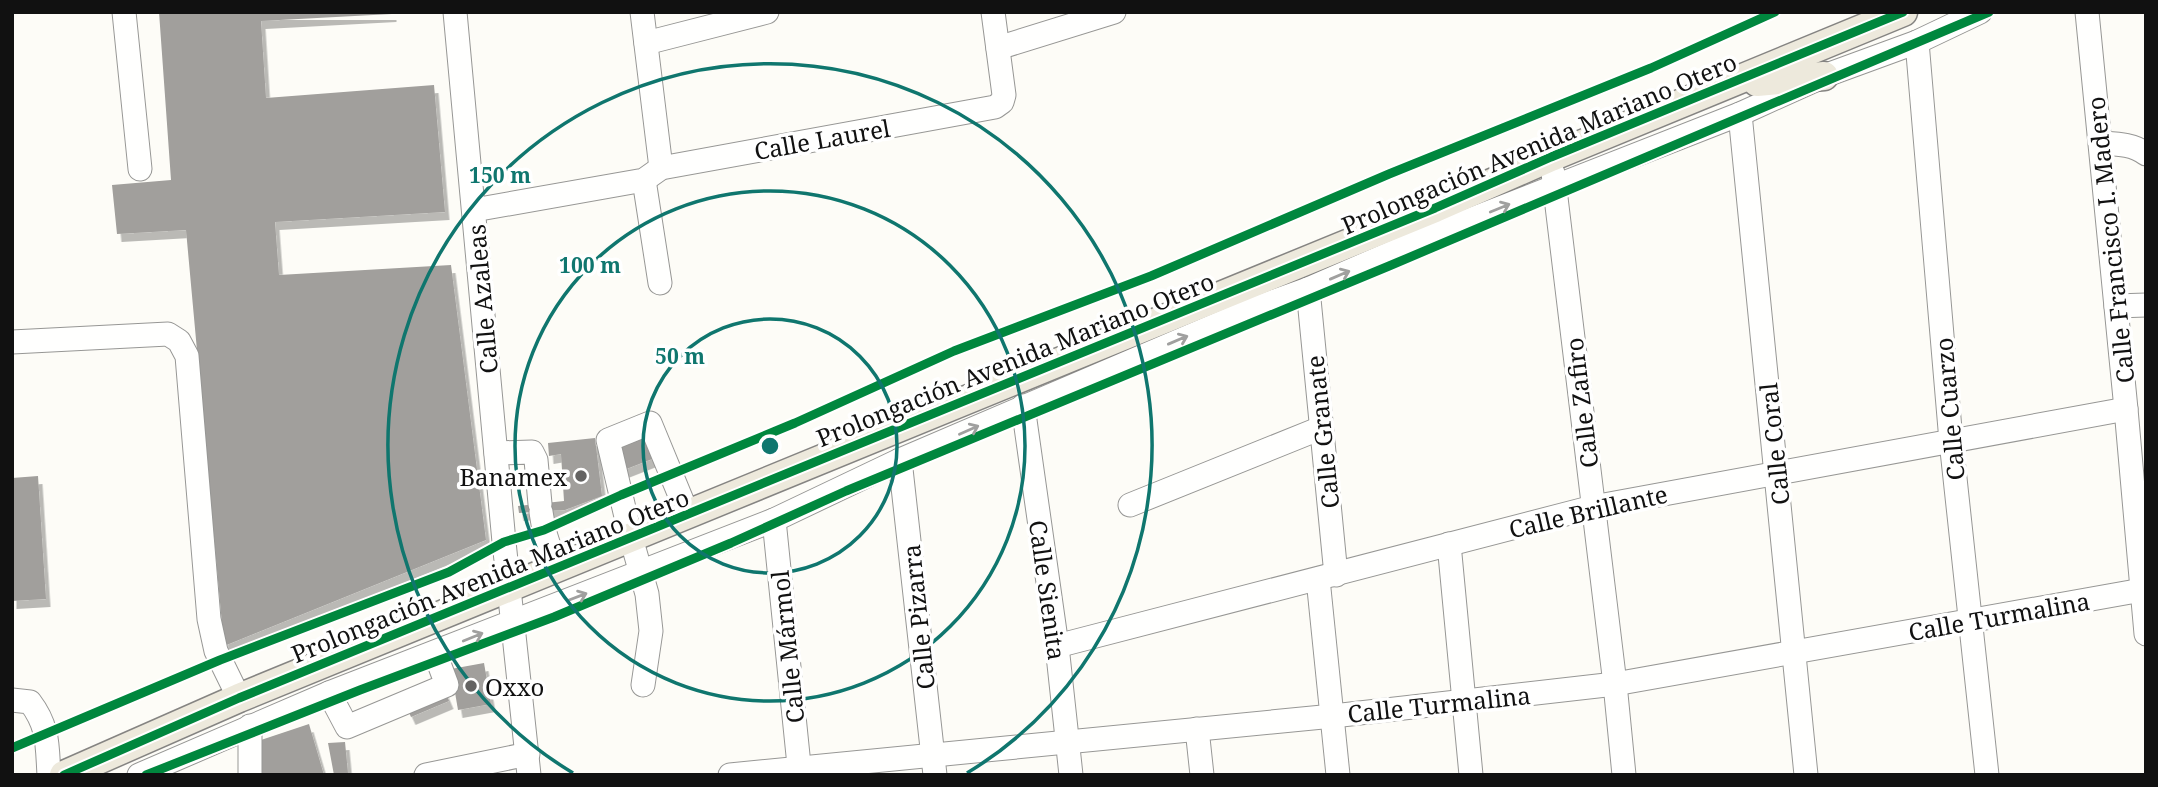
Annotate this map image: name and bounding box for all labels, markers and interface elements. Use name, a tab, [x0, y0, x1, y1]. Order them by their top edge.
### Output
street label: Prolongación Avenida Mariano Otero	[1336, 45, 1742, 241]
street label: Calle Francisco I. Madero	[2079, 95, 2141, 385]
street label: Calle Laurel	[751, 111, 893, 167]
text: 150 m	[469, 161, 531, 189]
one-way arrow	[1488, 201, 1510, 214]
street label: Calle Azaleas	[459, 223, 505, 375]
text: 100 m	[559, 251, 621, 279]
street label: Prolongación Avenida Mariano Otero	[811, 264, 1219, 454]
one-way arrow	[1329, 268, 1350, 281]
one-way arrow	[1167, 333, 1189, 346]
street label: Calle Zafiro	[1557, 336, 1605, 470]
street label: Calle Cuarzo	[1926, 336, 1972, 482]
text: 50 m	[655, 342, 705, 370]
street label: Calle Granate	[1298, 354, 1346, 510]
street label: Calle Coral	[1751, 381, 1797, 507]
one-way arrow	[958, 423, 979, 436]
centre of rings	[758, 434, 782, 458]
place label: Banamex	[459, 460, 567, 493]
marker: Banamex	[573, 468, 589, 484]
street label: Calle Brillante	[1505, 477, 1671, 545]
street label: Prolongación Avenida Mariano Otero	[286, 480, 694, 670]
street label: Calle Sienita	[1022, 518, 1074, 662]
street label: Calle Pizarra	[894, 543, 942, 691]
street label: Calle Mármol	[763, 568, 811, 725]
street label: Calle Turmalina	[1906, 584, 2092, 648]
one-way arrow	[565, 589, 587, 602]
one-way arrow	[461, 630, 483, 643]
place label: Oxxo	[485, 670, 544, 703]
marker: Oxxo	[463, 678, 479, 694]
street label: Calle Turmalina	[1346, 678, 1532, 730]

